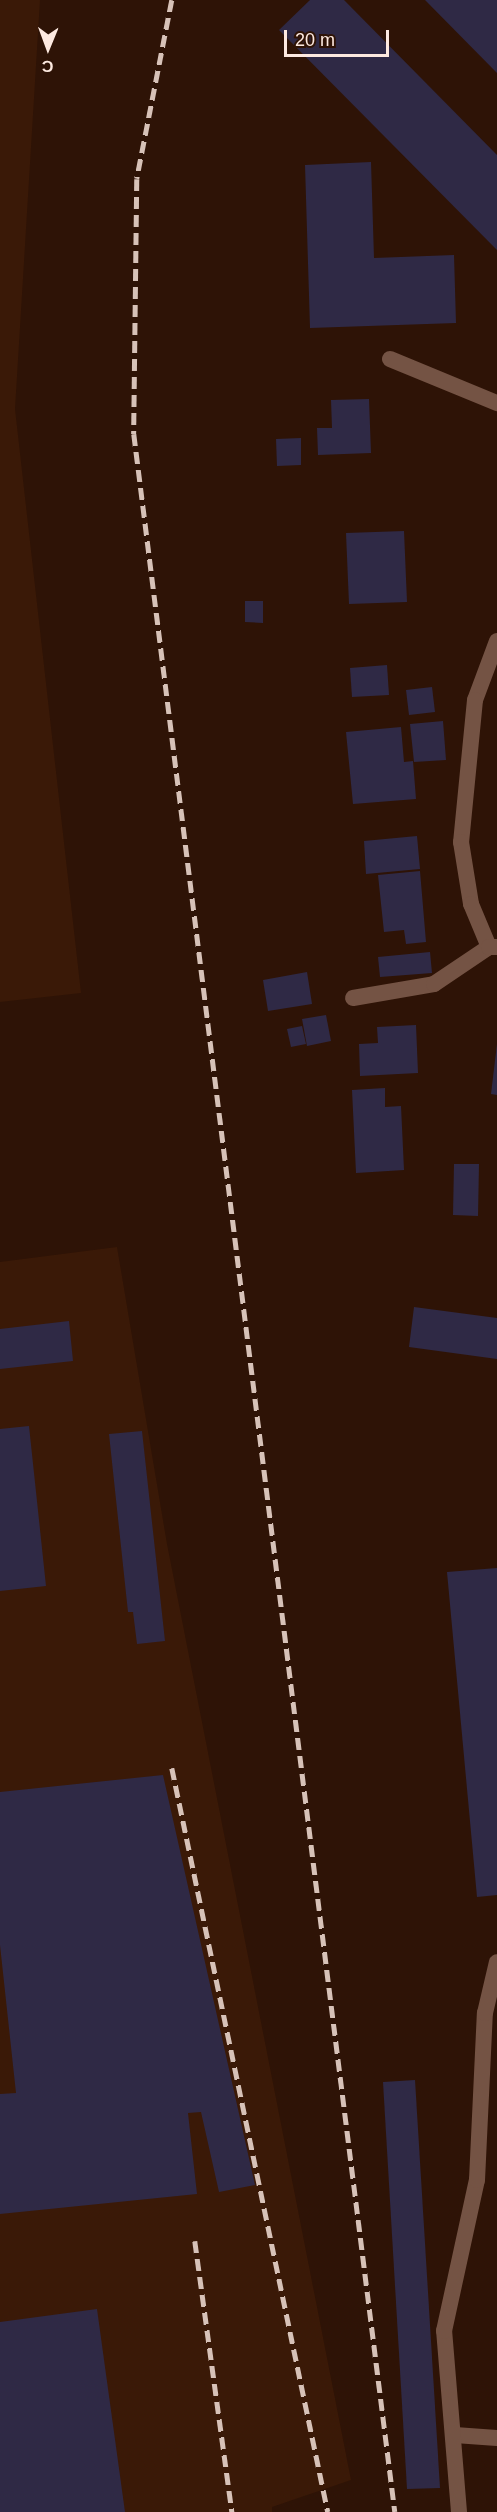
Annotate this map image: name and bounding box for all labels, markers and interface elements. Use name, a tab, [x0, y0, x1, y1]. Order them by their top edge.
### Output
north arrow	[18, 18, 78, 78]
scale bar	[287, 18, 392, 56]
text: 20 m	[295, 30, 335, 50]
text: С	[42, 58, 54, 75]

